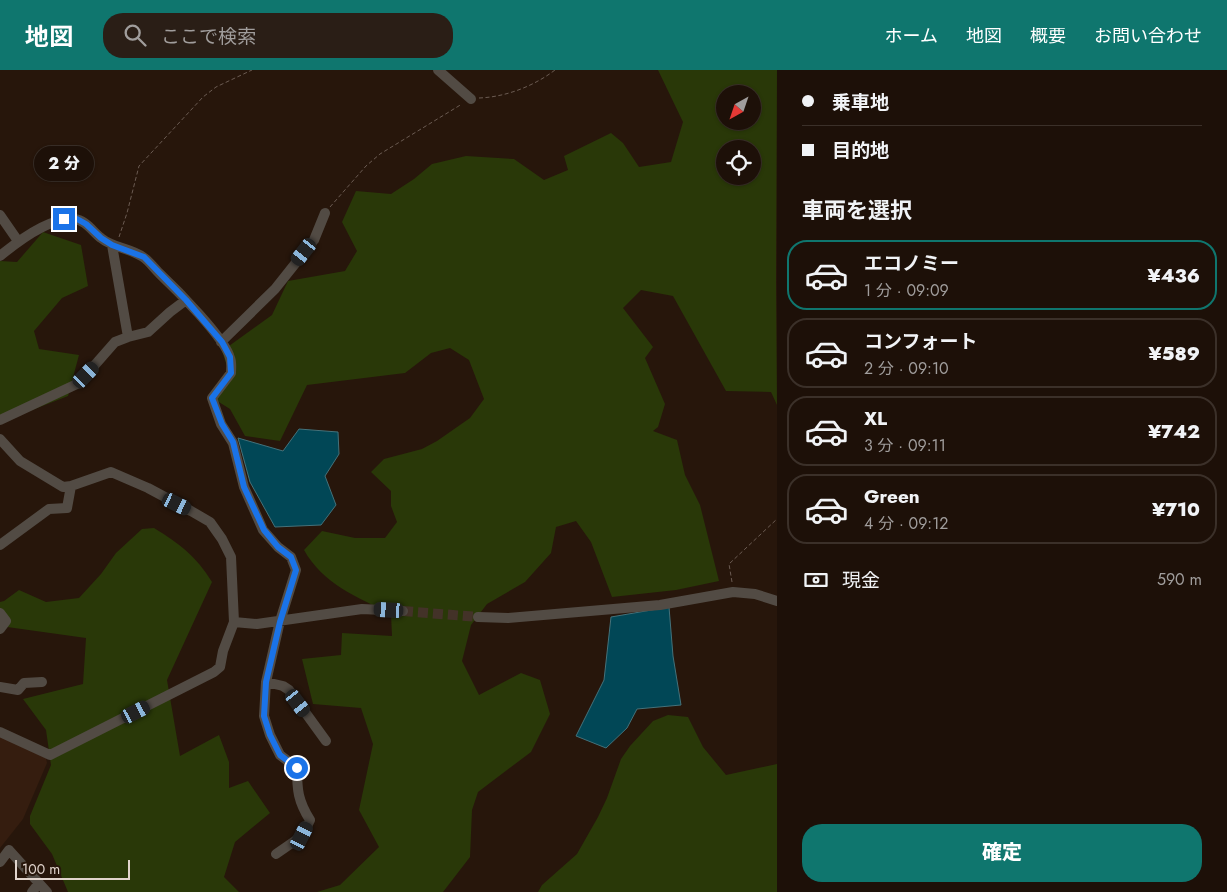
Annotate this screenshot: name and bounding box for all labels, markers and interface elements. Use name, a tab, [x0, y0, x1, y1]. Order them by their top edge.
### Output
search box	[103, 13, 453, 58]
text: 地図	[25, 19, 73, 54]
icon: search	[121, 21, 149, 49]
text: ここで検索	[161, 23, 256, 50]
text: ホーム	[885, 23, 938, 49]
text: 地図	[966, 23, 1002, 49]
text: 概要	[1030, 23, 1066, 49]
text: お問い合わせ	[1094, 23, 1202, 49]
north arrow	[716, 85, 761, 130]
map controls	[716, 85, 761, 185]
text: 乗車地	[832, 89, 889, 116]
text: 目的地	[832, 137, 889, 164]
button: locate	[716, 140, 761, 185]
callout: 2 分	[34, 146, 94, 182]
text: 2 分	[48, 152, 80, 175]
text: 車両を選択	[802, 194, 912, 226]
route end	[53, 208, 75, 230]
car	[288, 236, 319, 268]
text: エコノミー	[864, 250, 959, 277]
icon: car	[804, 253, 849, 298]
text: ¥436	[1147, 262, 1200, 289]
text: 1 分 · 09:09	[864, 279, 949, 302]
text: コンフォート	[864, 328, 977, 355]
icon: car	[804, 331, 849, 376]
text: ¥589	[1148, 340, 1200, 367]
text: 2 分 · 09:10	[864, 357, 949, 380]
car	[70, 359, 101, 391]
text: XL	[864, 405, 887, 432]
icon: car	[804, 409, 849, 454]
text: ¥742	[1148, 418, 1200, 445]
text: 3 分 · 09:11	[864, 434, 946, 457]
text: Green	[864, 483, 920, 510]
icon: car	[804, 487, 849, 532]
car	[160, 491, 193, 517]
text: ¥710	[1152, 496, 1200, 523]
text: 4 分 · 09:12	[864, 512, 948, 535]
icon: cash	[802, 566, 830, 594]
text: 現金	[842, 567, 880, 594]
text: 590 m	[1157, 568, 1202, 591]
car	[373, 602, 404, 618]
car	[282, 687, 313, 719]
car	[119, 699, 152, 725]
route start	[286, 757, 308, 779]
car	[288, 819, 315, 853]
button: 確定	[802, 824, 1202, 882]
scale bar	[15, 857, 130, 880]
text: 100 m	[22, 859, 60, 879]

